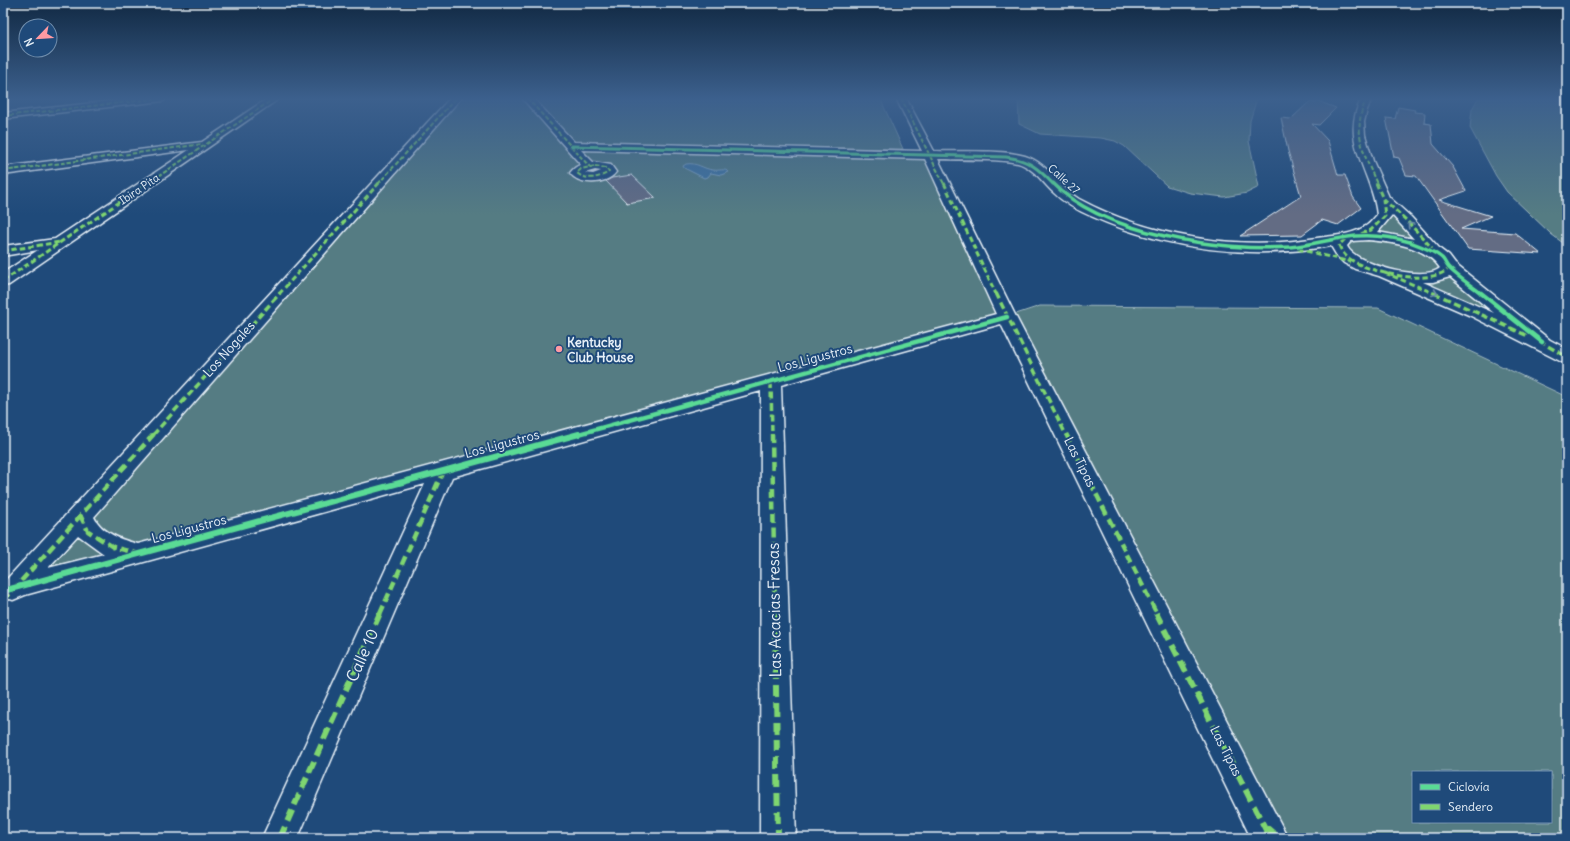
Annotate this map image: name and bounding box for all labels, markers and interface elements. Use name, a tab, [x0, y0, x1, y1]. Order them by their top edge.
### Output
north arrow	[18, 18, 58, 58]
text: N	[21, 36, 37, 49]
street label: Calle 27	[1045, 161, 1083, 197]
street label: Ibira Pita	[116, 170, 162, 208]
one-way arrow	[1408, 222, 1415, 230]
one-way arrow	[1431, 289, 1438, 297]
street label: Los Nogales	[199, 317, 259, 381]
place label: Kentucky Club House	[567, 334, 633, 366]
street label: Los Ligustros	[776, 340, 854, 376]
marker: Kentucky Club House	[554, 344, 564, 354]
street label: Los Ligustros	[463, 426, 541, 462]
street label: Las Tipas	[1060, 434, 1100, 490]
street label: Los Ligustros	[150, 511, 228, 547]
street label: Las Acacias Fresas	[763, 542, 785, 678]
street label: Calle 10	[341, 625, 383, 685]
street label: Las Tipas	[1206, 723, 1246, 779]
legend	[1412, 771, 1552, 823]
text: Ciclovía	[1448, 779, 1490, 794]
text: Sendero	[1448, 799, 1493, 814]

